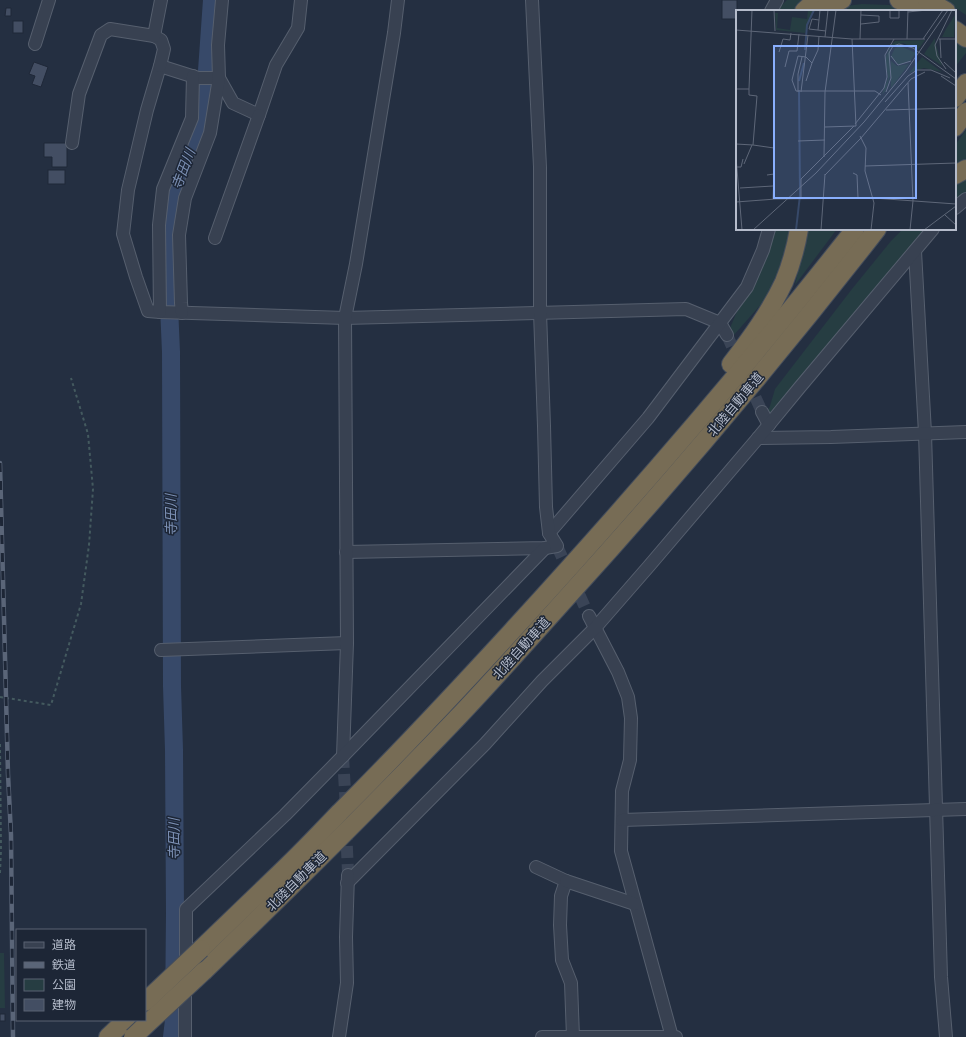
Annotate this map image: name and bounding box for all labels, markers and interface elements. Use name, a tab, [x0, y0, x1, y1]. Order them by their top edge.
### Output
inset map	[736, 10, 956, 230]
water label: 寺田川	[169, 145, 201, 192]
street label: 北陸自動車道	[705, 370, 768, 440]
water label: 寺田川	[164, 492, 181, 536]
street label: 北陸自動車道	[490, 614, 555, 684]
water label: 寺田川	[167, 816, 184, 860]
street label: 北陸自動車道	[263, 848, 331, 916]
legend	[16, 929, 146, 1021]
text: 道路	[52, 938, 76, 954]
text: 鉄道	[52, 958, 76, 974]
text: 公園	[52, 978, 76, 994]
text: 建物	[52, 998, 76, 1014]

